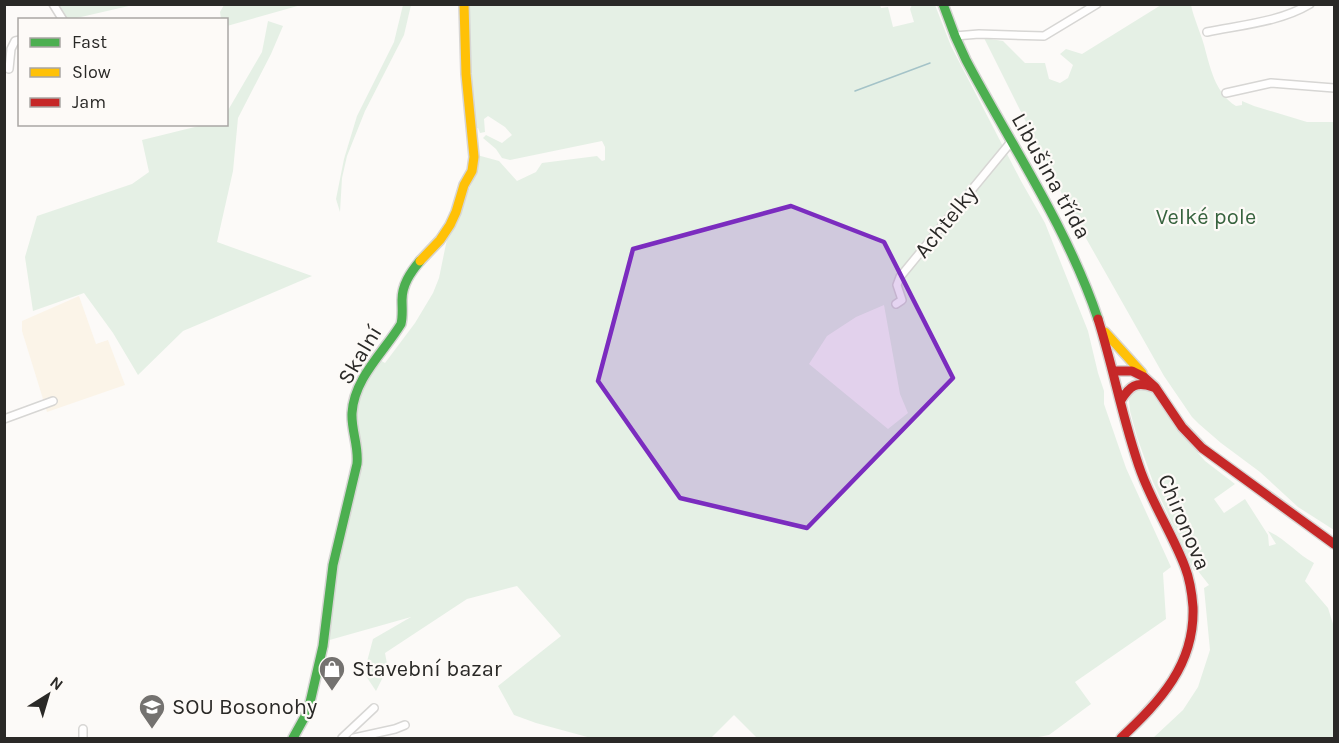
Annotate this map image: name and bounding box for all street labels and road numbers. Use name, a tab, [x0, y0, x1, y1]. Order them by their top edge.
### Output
street label: Libušina třída	[1006, 109, 1096, 243]
street label: Achtelky	[909, 181, 983, 263]
street label: Skalní	[332, 321, 388, 389]
street label: Chironova	[1152, 470, 1216, 574]

